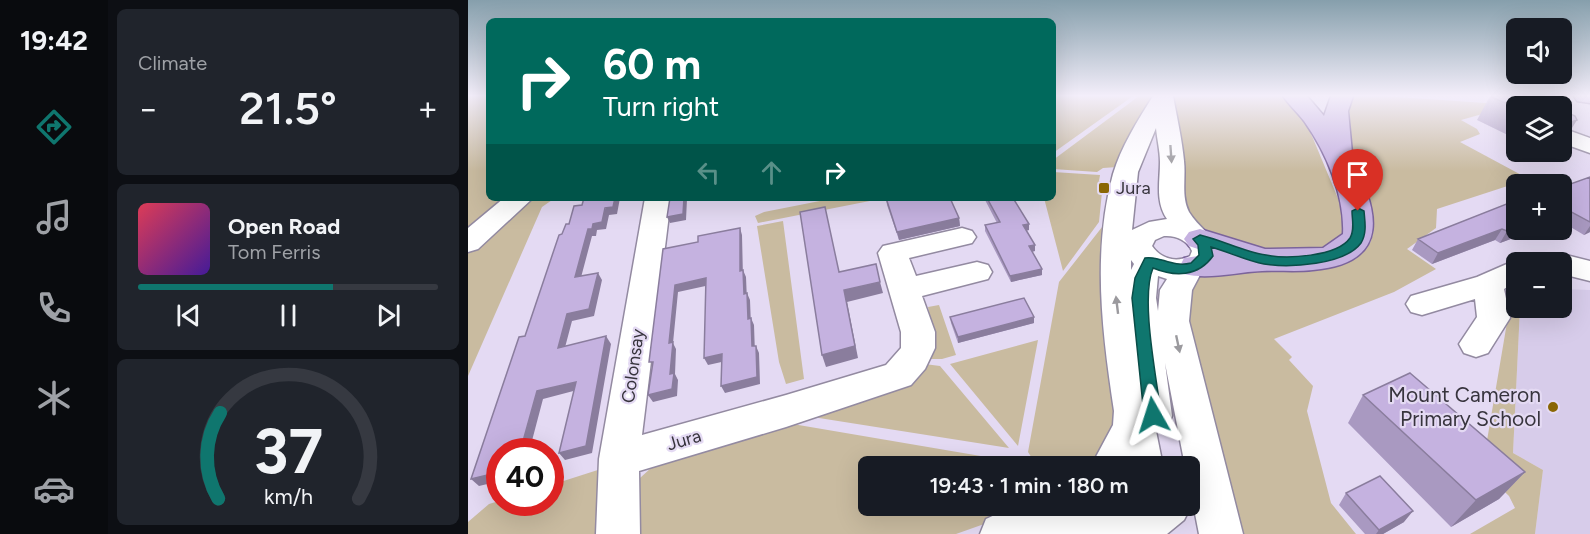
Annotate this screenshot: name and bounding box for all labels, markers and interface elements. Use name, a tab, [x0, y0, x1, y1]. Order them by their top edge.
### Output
map controls	[1506, 18, 1572, 318]
button: sound	[1506, 18, 1572, 84]
text: 19:42	[20, 24, 88, 57]
text: 60 m	[603, 39, 701, 90]
icon: right	[504, 42, 582, 120]
text: Climate	[138, 51, 207, 75]
text: 21.5°	[239, 81, 337, 135]
text: −	[138, 89, 159, 128]
text: +	[417, 89, 438, 128]
text: Turn right	[603, 90, 719, 123]
button: layers	[1506, 96, 1572, 162]
icon: directions	[33, 106, 75, 148]
one-way arrow	[1166, 145, 1176, 164]
pin	[1332, 149, 1383, 211]
icon: left	[692, 156, 725, 189]
icon: ahead	[755, 156, 788, 189]
icon: right	[818, 156, 851, 189]
icon: arrive	[1341, 158, 1374, 191]
button: +	[1506, 174, 1572, 240]
place label: Jura	[1116, 177, 1151, 199]
marker: Jura	[1097, 181, 1111, 195]
icon: music	[33, 196, 75, 238]
text: Open Road	[228, 213, 340, 240]
text: Tom Ferris	[228, 240, 321, 264]
button: −	[1506, 252, 1572, 318]
icon: phone	[33, 287, 75, 329]
one-way arrow	[1112, 296, 1122, 315]
icon: previous	[172, 299, 205, 332]
icon: pause	[272, 299, 305, 332]
icon: next	[372, 299, 405, 332]
street label: Colonsay	[617, 327, 649, 405]
one-way arrow	[1174, 335, 1184, 354]
icon: climate	[33, 377, 75, 419]
place label: Mount Cameron Primary School	[1388, 382, 1541, 431]
position arrow	[1121, 383, 1185, 447]
marker: Mount Cameron Primary School	[1546, 400, 1560, 414]
text: 37	[253, 414, 323, 489]
street label: Jura	[664, 425, 704, 455]
speed limit sign: 40	[486, 438, 564, 516]
icon: car	[33, 468, 75, 510]
text: 19:43 · 1 min · 180 m	[929, 472, 1129, 499]
text: km/h	[264, 484, 312, 509]

